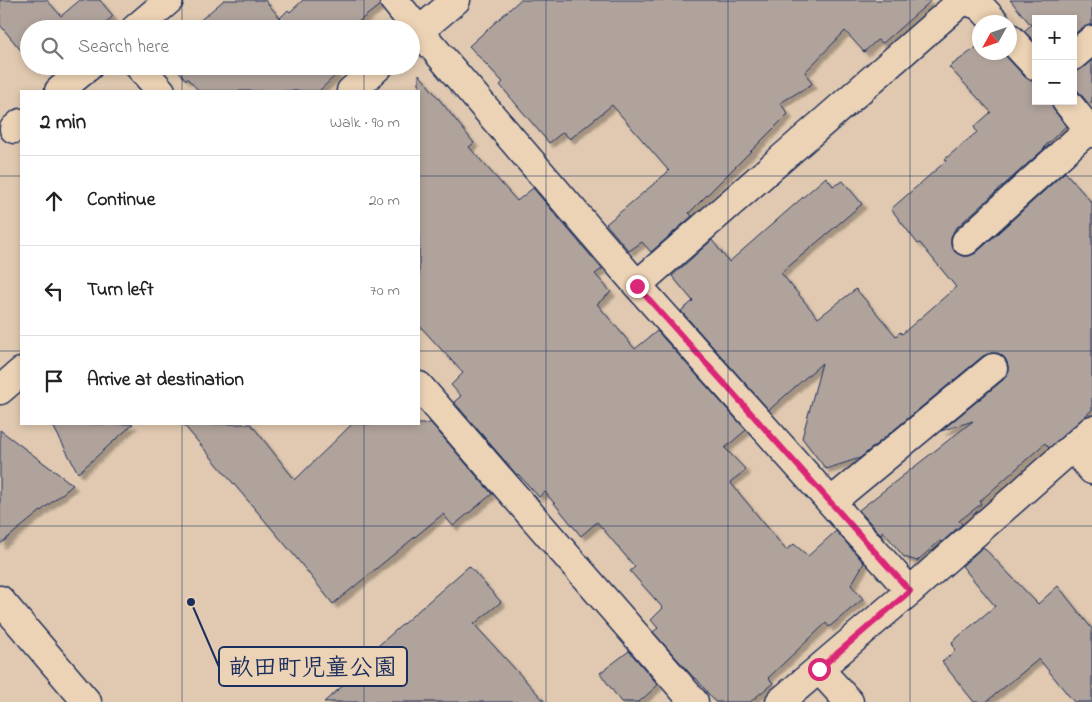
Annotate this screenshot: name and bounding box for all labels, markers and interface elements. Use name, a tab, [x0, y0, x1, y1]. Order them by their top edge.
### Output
north arrow	[972, 15, 1017, 60]
map controls	[1032, 15, 1077, 105]
button: +	[1032, 15, 1077, 60]
search box	[20, 20, 420, 75]
icon: search	[38, 34, 66, 62]
text: Search here	[78, 34, 169, 61]
button: −	[1032, 60, 1077, 105]
text: 2 min	[40, 108, 86, 138]
text: Walk · 90 m	[330, 111, 400, 135]
icon: ahead	[40, 187, 68, 215]
text: Continue	[87, 187, 155, 214]
text: 20 m	[369, 189, 400, 213]
route end	[626, 275, 649, 298]
icon: left	[40, 277, 68, 305]
text: Turn left	[87, 277, 154, 304]
text: 70 m	[370, 279, 400, 303]
icon: arrive	[40, 367, 68, 395]
text: Arrive at destination	[87, 367, 244, 394]
callout: 畝田町児童公園	[219, 647, 407, 686]
text: 畝田町児童公園	[229, 652, 397, 687]
route start	[808, 658, 831, 681]

